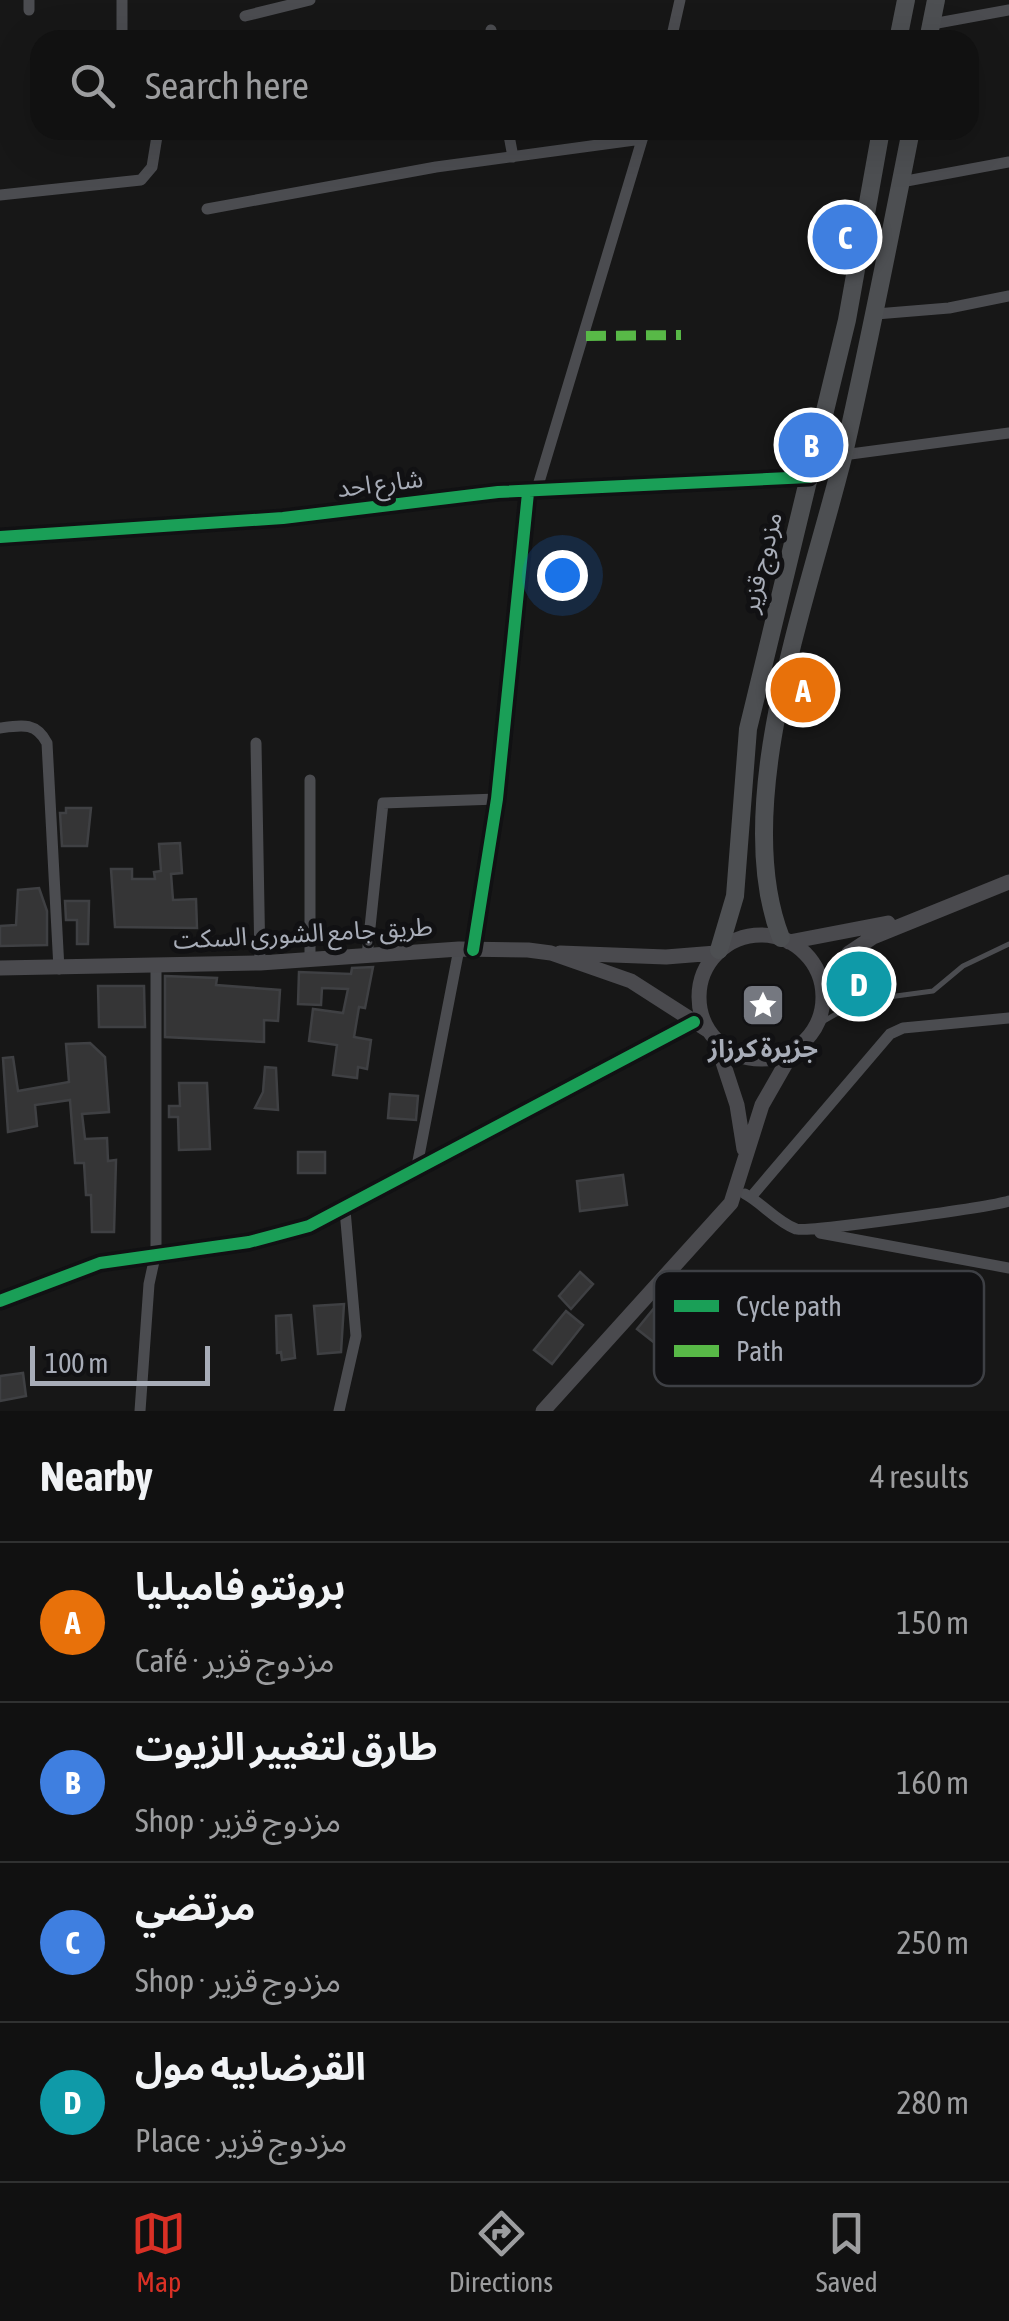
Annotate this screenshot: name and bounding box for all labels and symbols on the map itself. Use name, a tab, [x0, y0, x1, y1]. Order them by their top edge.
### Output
pin: C	[812, 200, 878, 274]
pin: B	[778, 408, 844, 482]
street label: شارع احد	[336, 464, 425, 507]
street label: مزدوج قزير	[735, 509, 792, 617]
your location	[537, 550, 588, 601]
pin: A	[770, 652, 836, 728]
street label: طريق جامع الشورى السكت	[173, 912, 434, 959]
pin: D	[826, 946, 892, 1022]
place icon: جزيرة كرزاز	[740, 982, 786, 1028]
place label: جزيرة كرزاز	[707, 1034, 818, 1063]
legend	[654, 1271, 984, 1386]
text: Cycle path	[736, 1290, 842, 1322]
text: Path	[736, 1335, 784, 1367]
scale bar	[30, 1341, 210, 1386]

